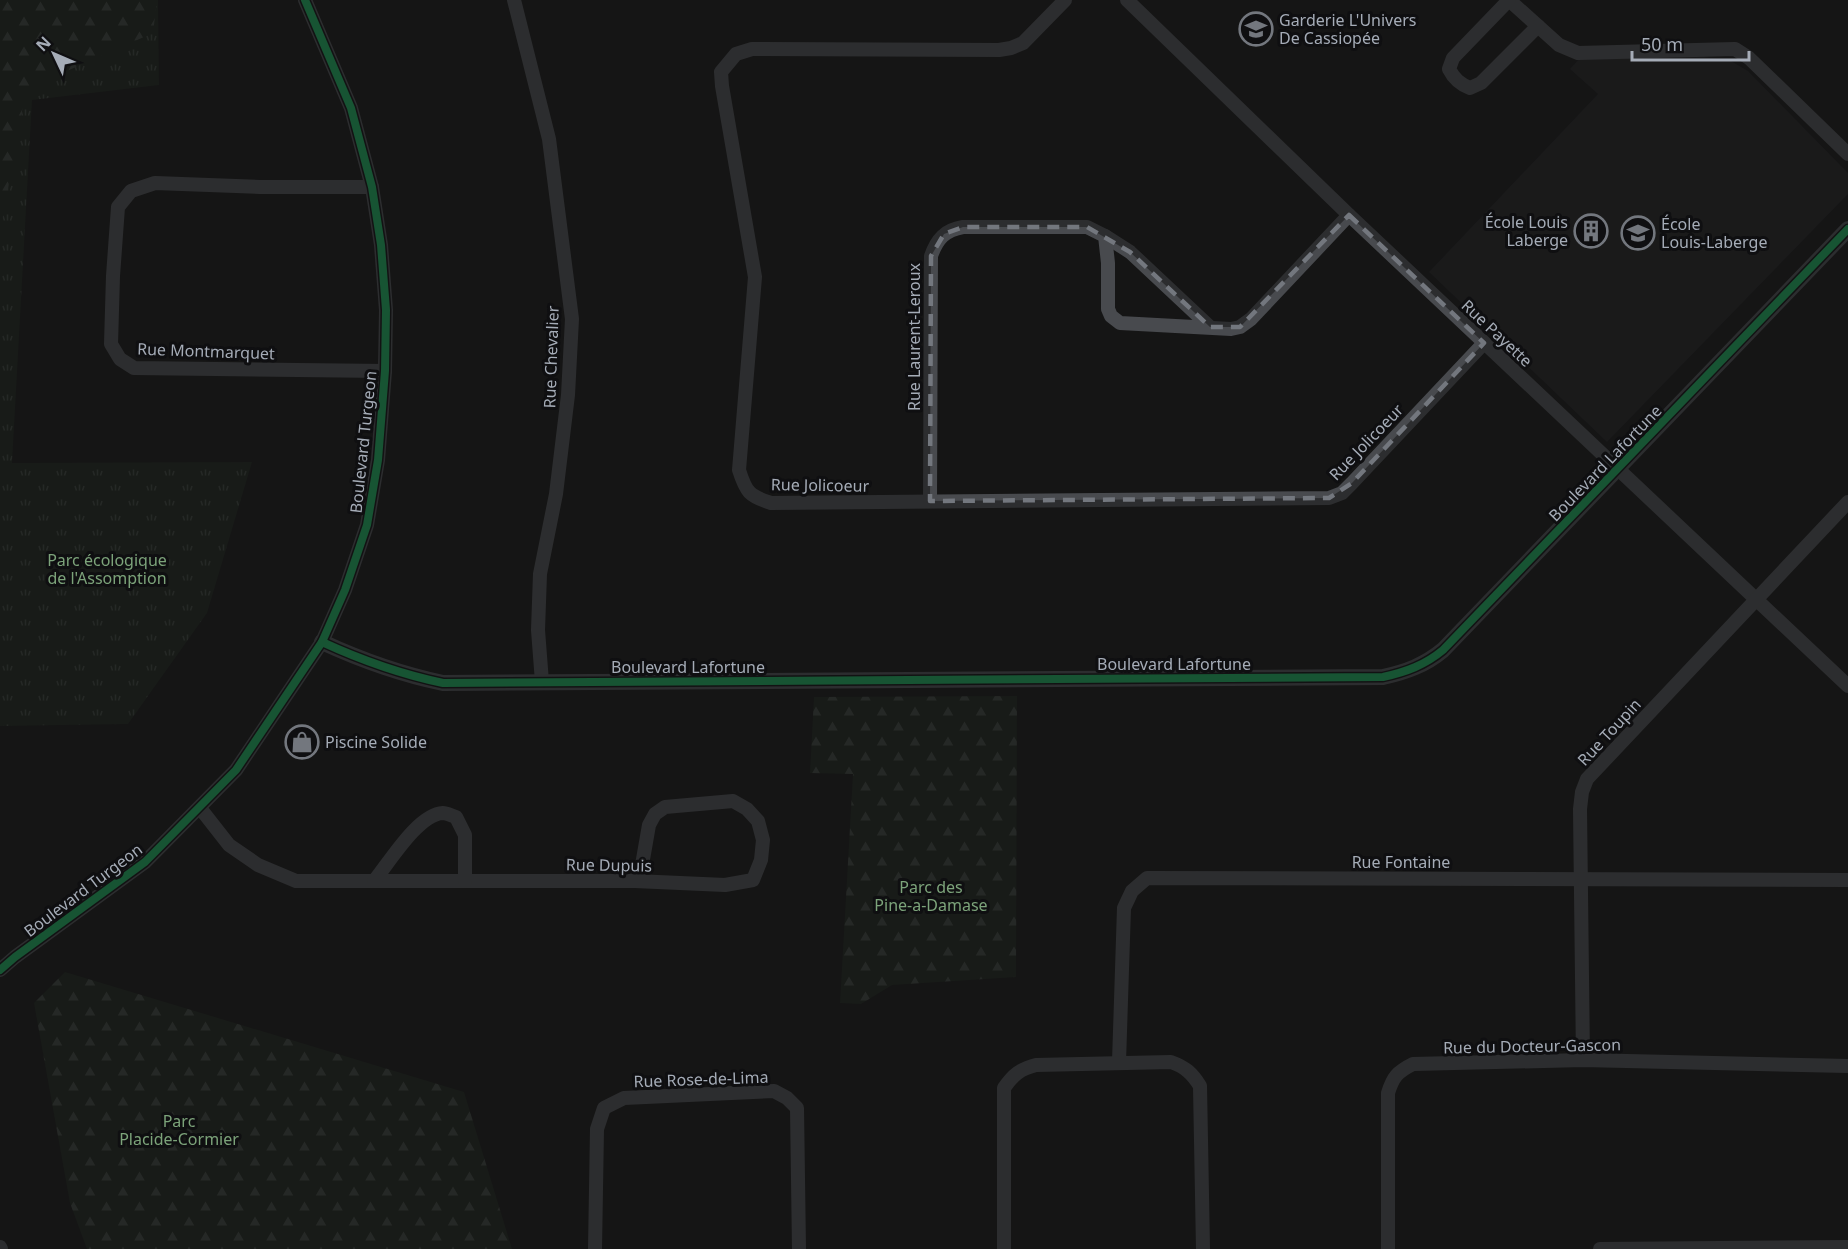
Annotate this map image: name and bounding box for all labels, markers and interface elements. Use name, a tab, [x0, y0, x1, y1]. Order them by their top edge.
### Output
place label: Garderie L'Univers De Cassiopée	[1279, 9, 1417, 49]
school or university icon: Garderie L'Univers De Cassiopée	[1238, 11, 1274, 47]
north arrow	[24, 24, 84, 84]
scale bar	[1632, 24, 1749, 62]
text: N	[31, 31, 56, 56]
text: 50 m	[1641, 32, 1683, 56]
place label: École Louis Laberge	[1485, 211, 1568, 251]
building icon: École Louis Laberge	[1573, 213, 1609, 249]
place label: École Louis-Laberge	[1661, 213, 1767, 253]
school or university icon: École Louis-Laberge	[1620, 215, 1656, 251]
street label: Rue Laurent-Leroux	[903, 262, 925, 411]
street label: Rue Payette	[1457, 294, 1537, 372]
street label: Rue Chevalier	[538, 305, 564, 409]
street label: Rue Montmarquet	[137, 338, 275, 364]
street label: Boulevard Turgeon	[345, 370, 381, 514]
street label: Rue Jolicoeur	[1324, 399, 1408, 485]
street label: Boulevard Lafortune	[1544, 400, 1666, 526]
street label: Rue Jolicoeur	[771, 473, 870, 497]
park label: Parc écologique de l'Assomption	[47, 549, 167, 589]
street label: Boulevard Lafortune	[1097, 653, 1251, 675]
street label: Boulevard Lafortune	[611, 656, 765, 678]
street label: Rue Toupin	[1572, 694, 1646, 770]
shop icon: Piscine Solide	[284, 724, 320, 760]
place label: Piscine Solide	[325, 731, 427, 753]
street label: Boulevard Turgeon	[19, 838, 147, 942]
street label: Rue Fontaine	[1352, 851, 1450, 873]
street label: Rue Dupuis	[566, 853, 652, 877]
park label: Parc des Pine-a-Damase	[874, 876, 988, 916]
street label: Rue du Docteur-Gascon	[1443, 1033, 1621, 1059]
street label: Rue Rose-de-Lima	[633, 1066, 769, 1092]
park label: Parc Placide-Cormier	[119, 1110, 239, 1150]

